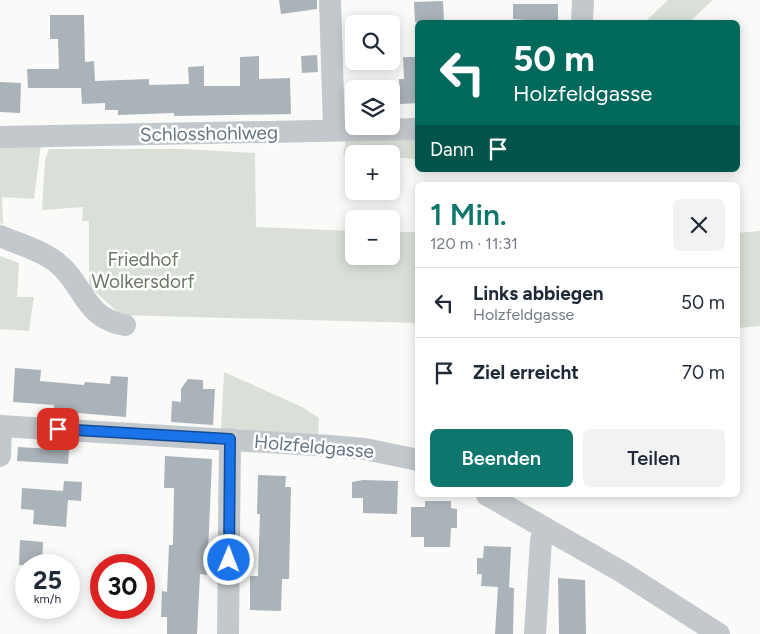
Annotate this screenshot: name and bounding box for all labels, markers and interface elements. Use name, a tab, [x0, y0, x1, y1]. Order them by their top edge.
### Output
map controls	[345, 15, 400, 265]
button: search	[345, 15, 400, 70]
text: 50 m	[513, 38, 595, 80]
icon: left	[430, 40, 495, 105]
button: layers	[345, 80, 400, 135]
text: Holzfeldgasse	[513, 80, 652, 107]
street label: Schlosshohlweg	[140, 121, 278, 146]
icon: arrive	[484, 135, 512, 163]
text: Dann	[430, 138, 474, 161]
button: +	[345, 145, 400, 200]
text: 1 Min.	[430, 196, 507, 233]
button: close	[673, 199, 725, 251]
button: −	[345, 210, 400, 265]
text: 120 m · 11:31	[430, 234, 518, 253]
park label: Friedhof Wolkersdorf	[92, 248, 194, 293]
text: Links abbiegen	[473, 282, 604, 305]
icon: left	[430, 289, 458, 317]
text: 50 m	[681, 291, 725, 314]
text: Holzfeldgasse	[473, 305, 574, 324]
icon: arrive	[430, 359, 458, 387]
text: Ziel erreicht	[473, 361, 579, 384]
text: 70 m	[682, 361, 725, 384]
pin	[37, 408, 79, 450]
icon: arrive	[44, 415, 72, 443]
button: Beenden	[430, 429, 573, 487]
button: Teilen	[583, 429, 725, 487]
street label: Holzfeldgasse	[253, 430, 375, 463]
position arrow	[202, 533, 254, 585]
speed limit sign: 30	[90, 554, 155, 619]
text: 25	[33, 565, 62, 595]
text: km/h	[34, 592, 61, 606]

